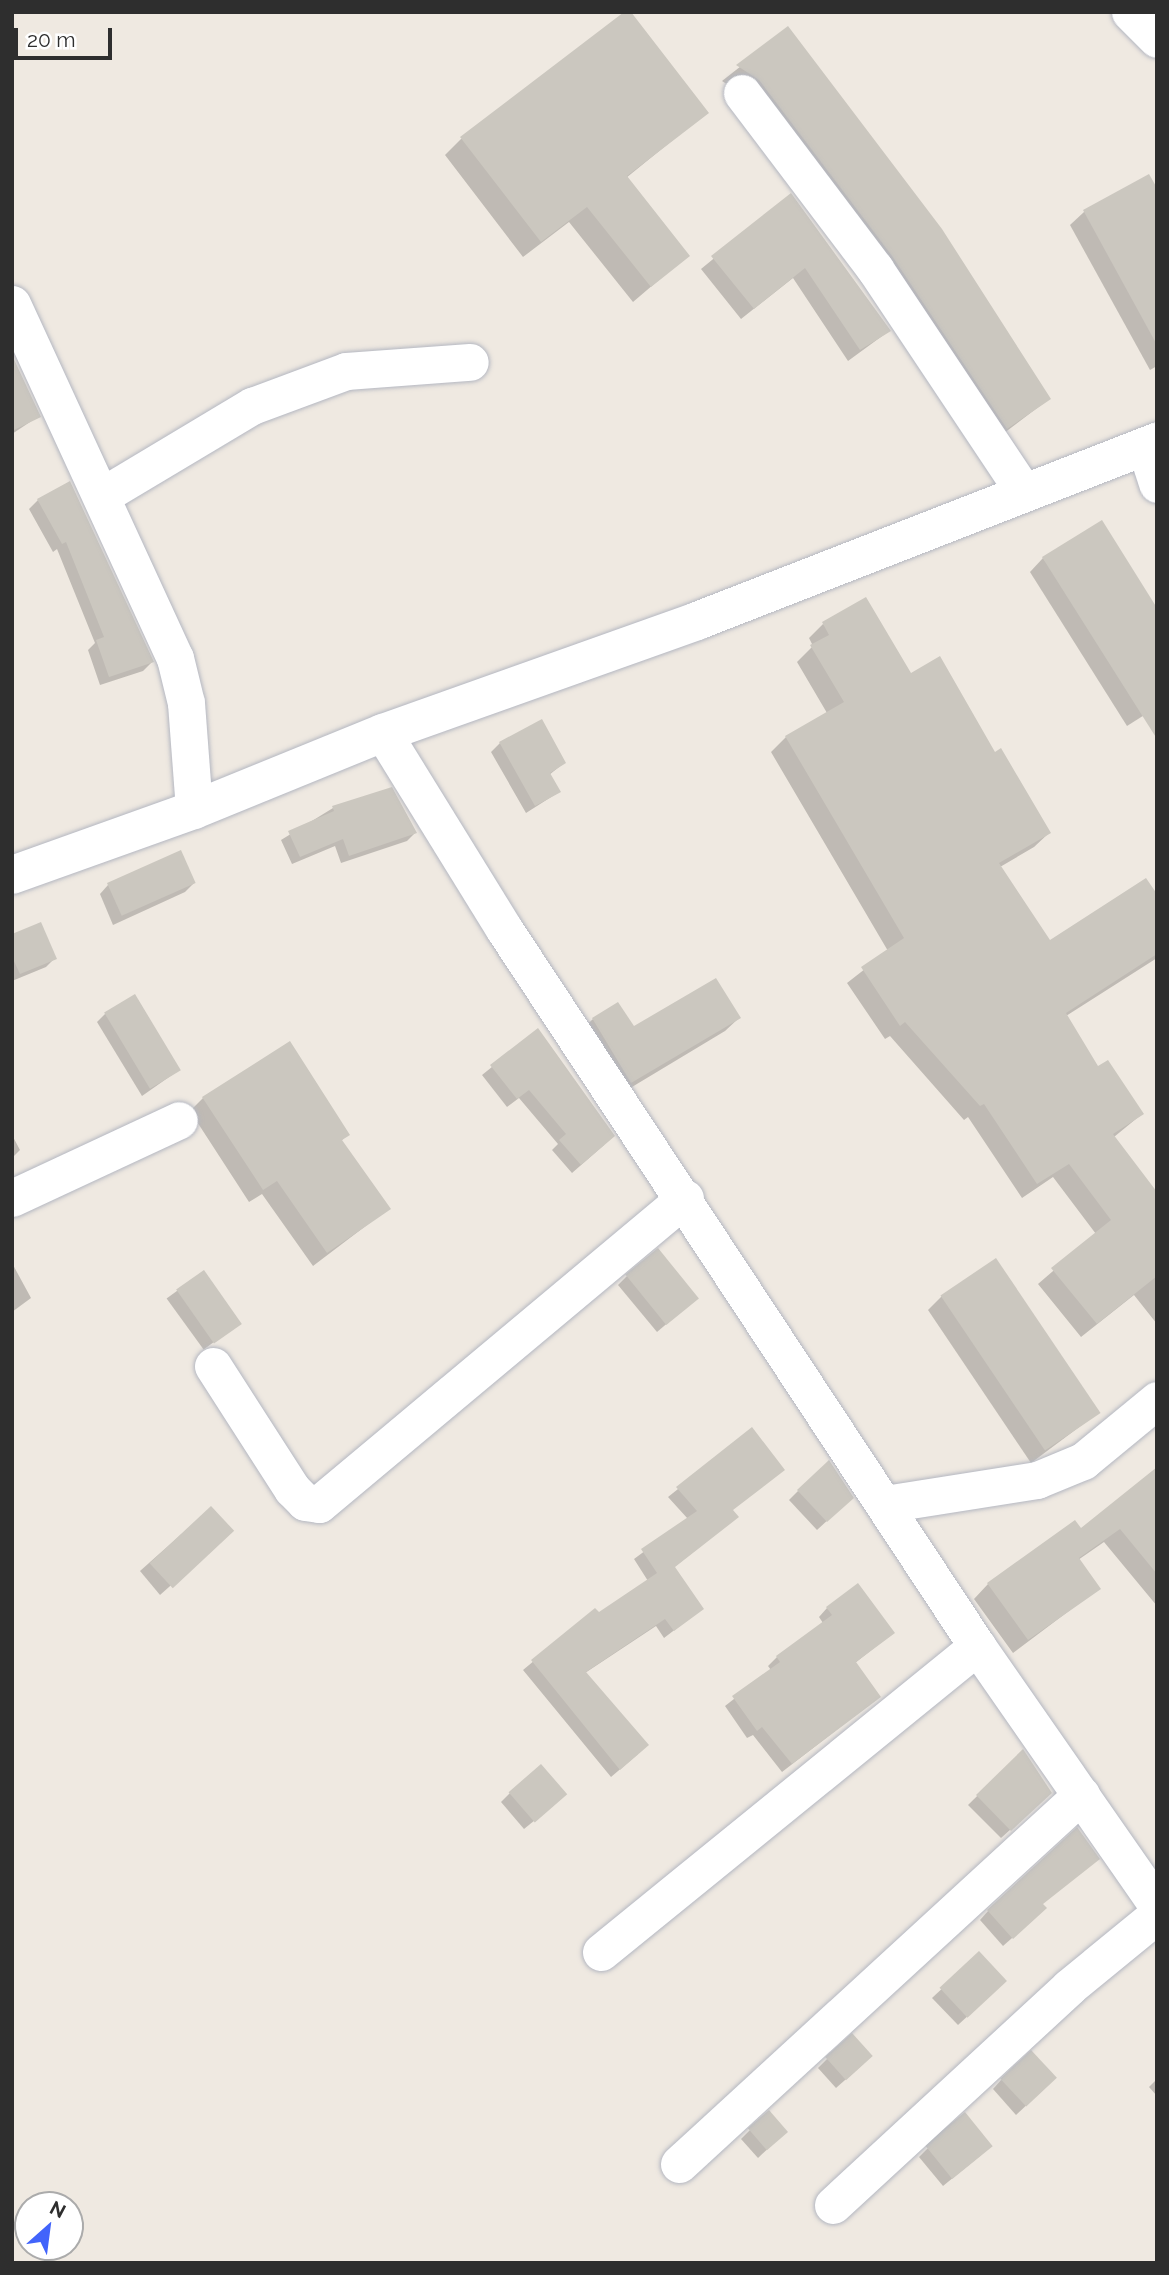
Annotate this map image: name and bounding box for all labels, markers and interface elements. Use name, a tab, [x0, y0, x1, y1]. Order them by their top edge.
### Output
scale bar	[18, 14, 116, 58]
text: 20 m	[27, 27, 75, 52]
north arrow	[14, 2191, 84, 2261]
text: N	[46, 2196, 69, 2222]

